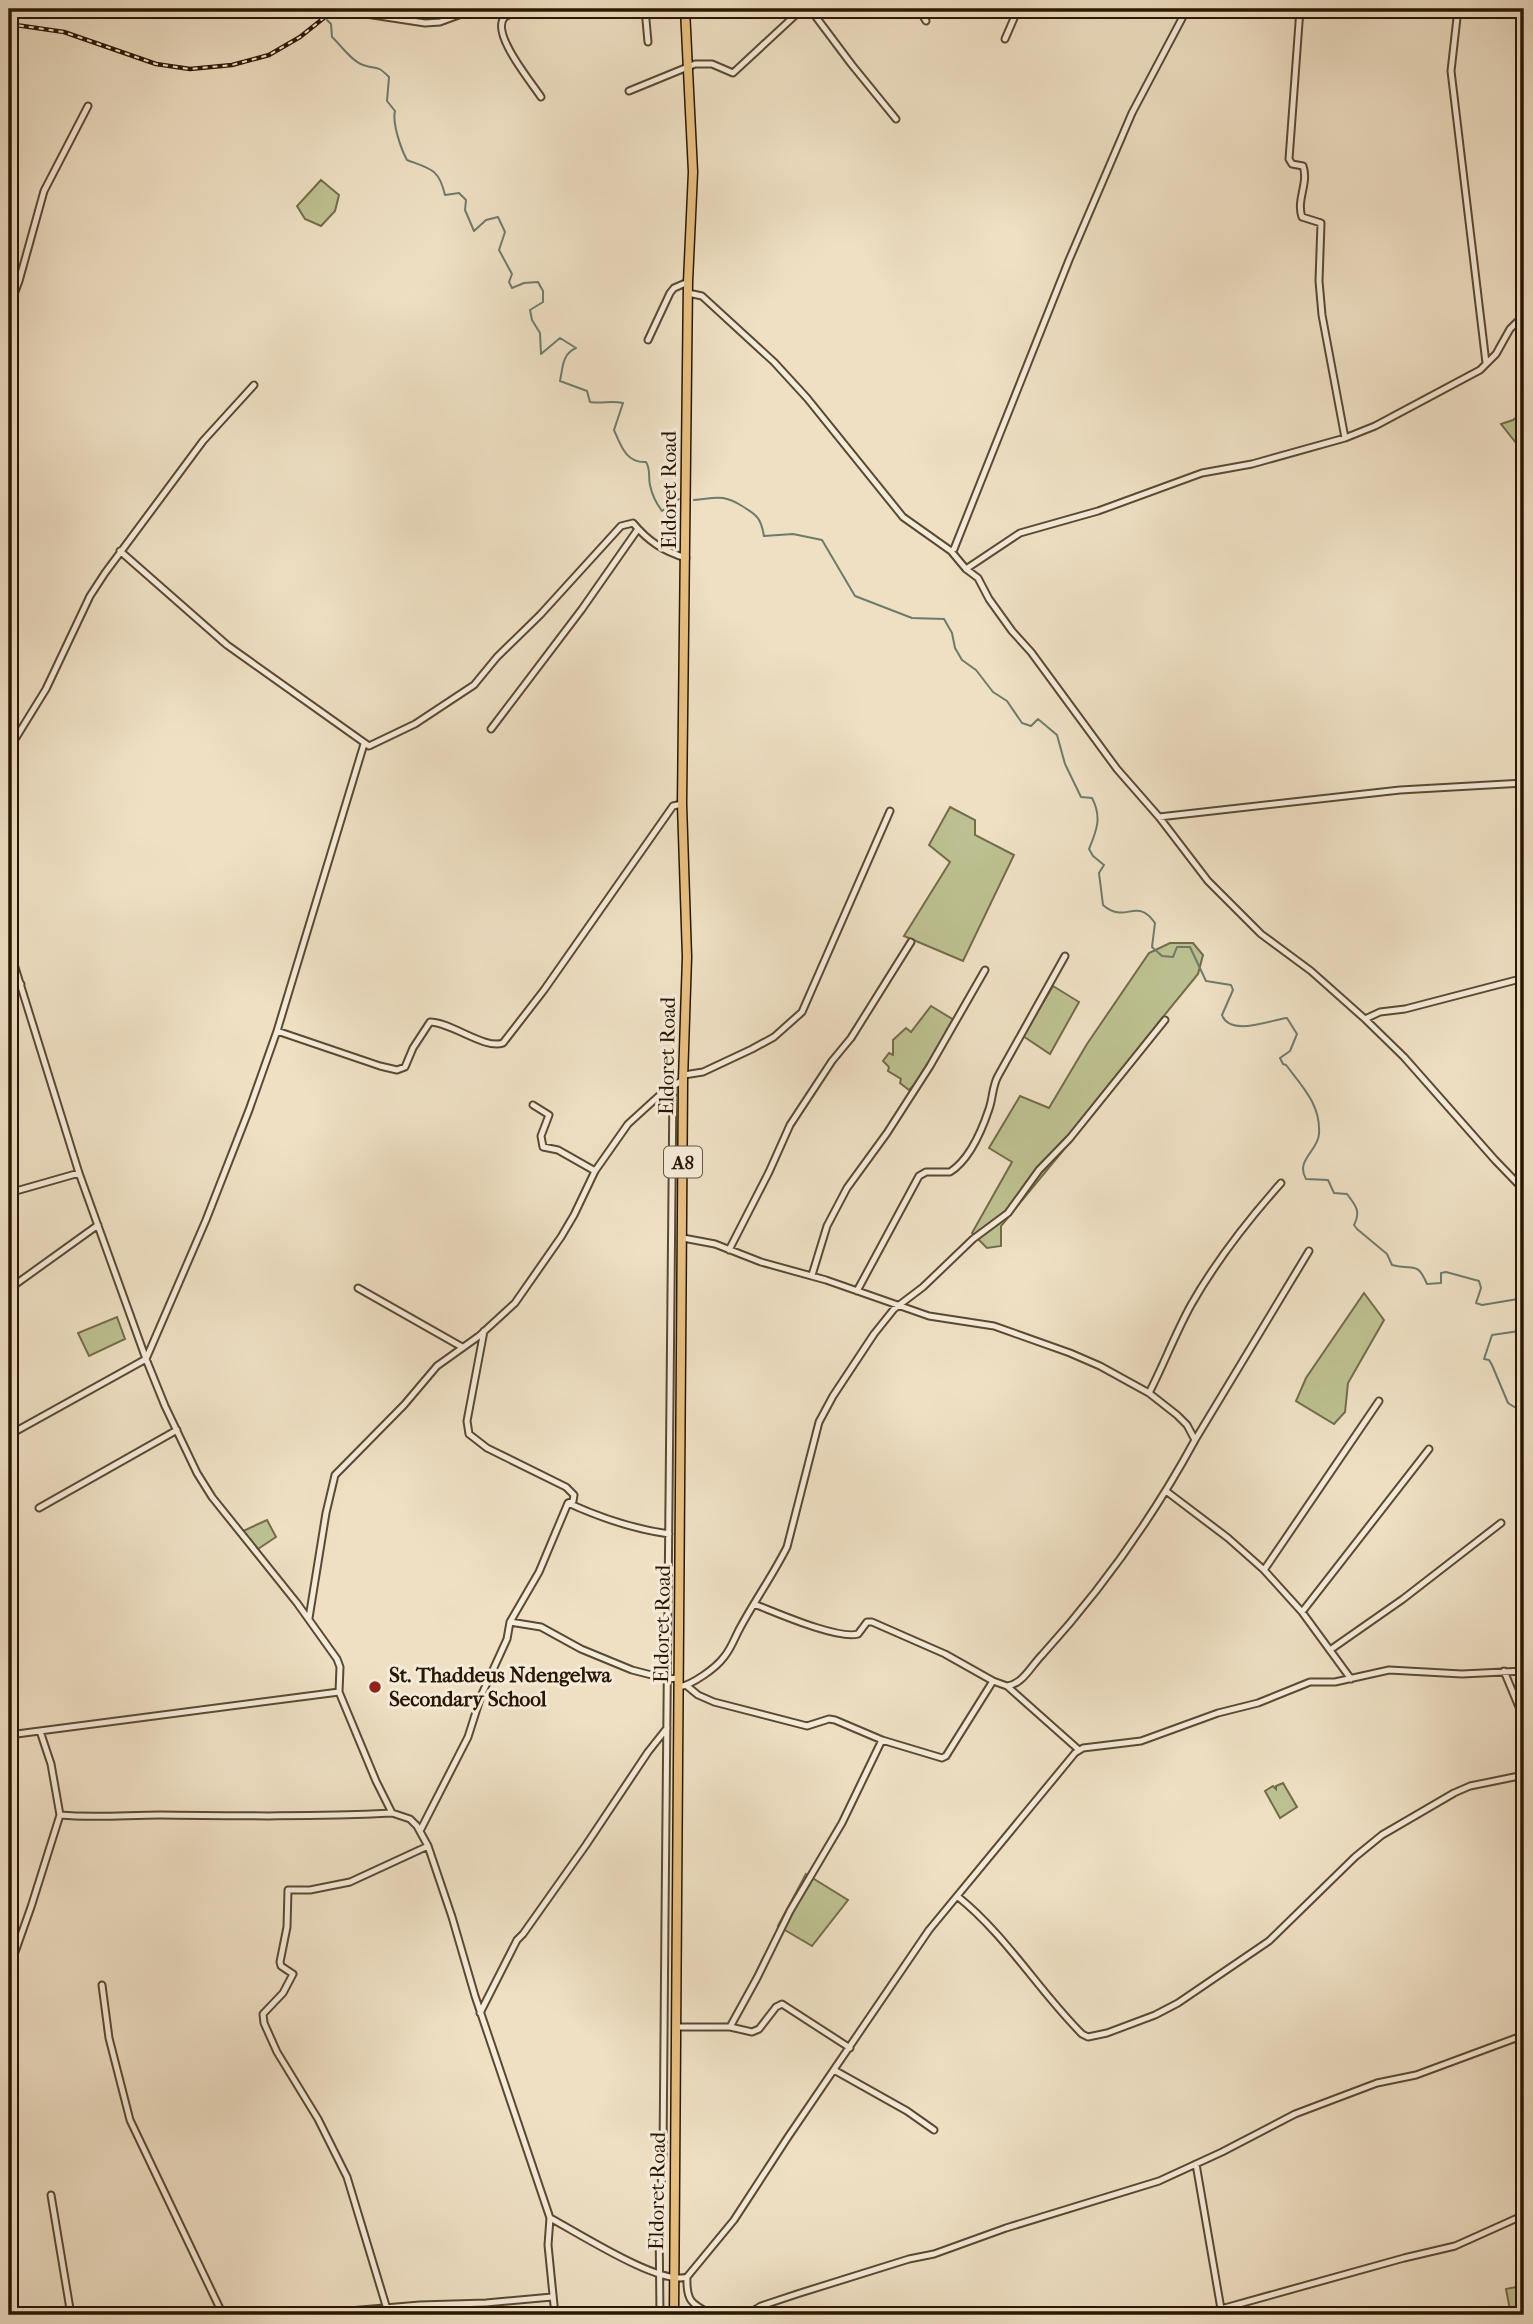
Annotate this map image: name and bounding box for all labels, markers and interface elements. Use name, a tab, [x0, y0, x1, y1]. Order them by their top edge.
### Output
street label: Eldoret Road	[657, 430, 681, 549]
street label: Eldoret Road	[654, 996, 680, 1115]
road number: A8	[664, 1146, 702, 1178]
street label: Eldoret Road	[649, 1564, 675, 1683]
place label: St. Thaddeus Ndengelwa Secondary School	[389, 1663, 612, 1711]
marker: St. Thaddeus Ndengelwa Secondary School	[367, 1679, 383, 1695]
street label: Eldoret Road	[644, 2131, 670, 2250]

